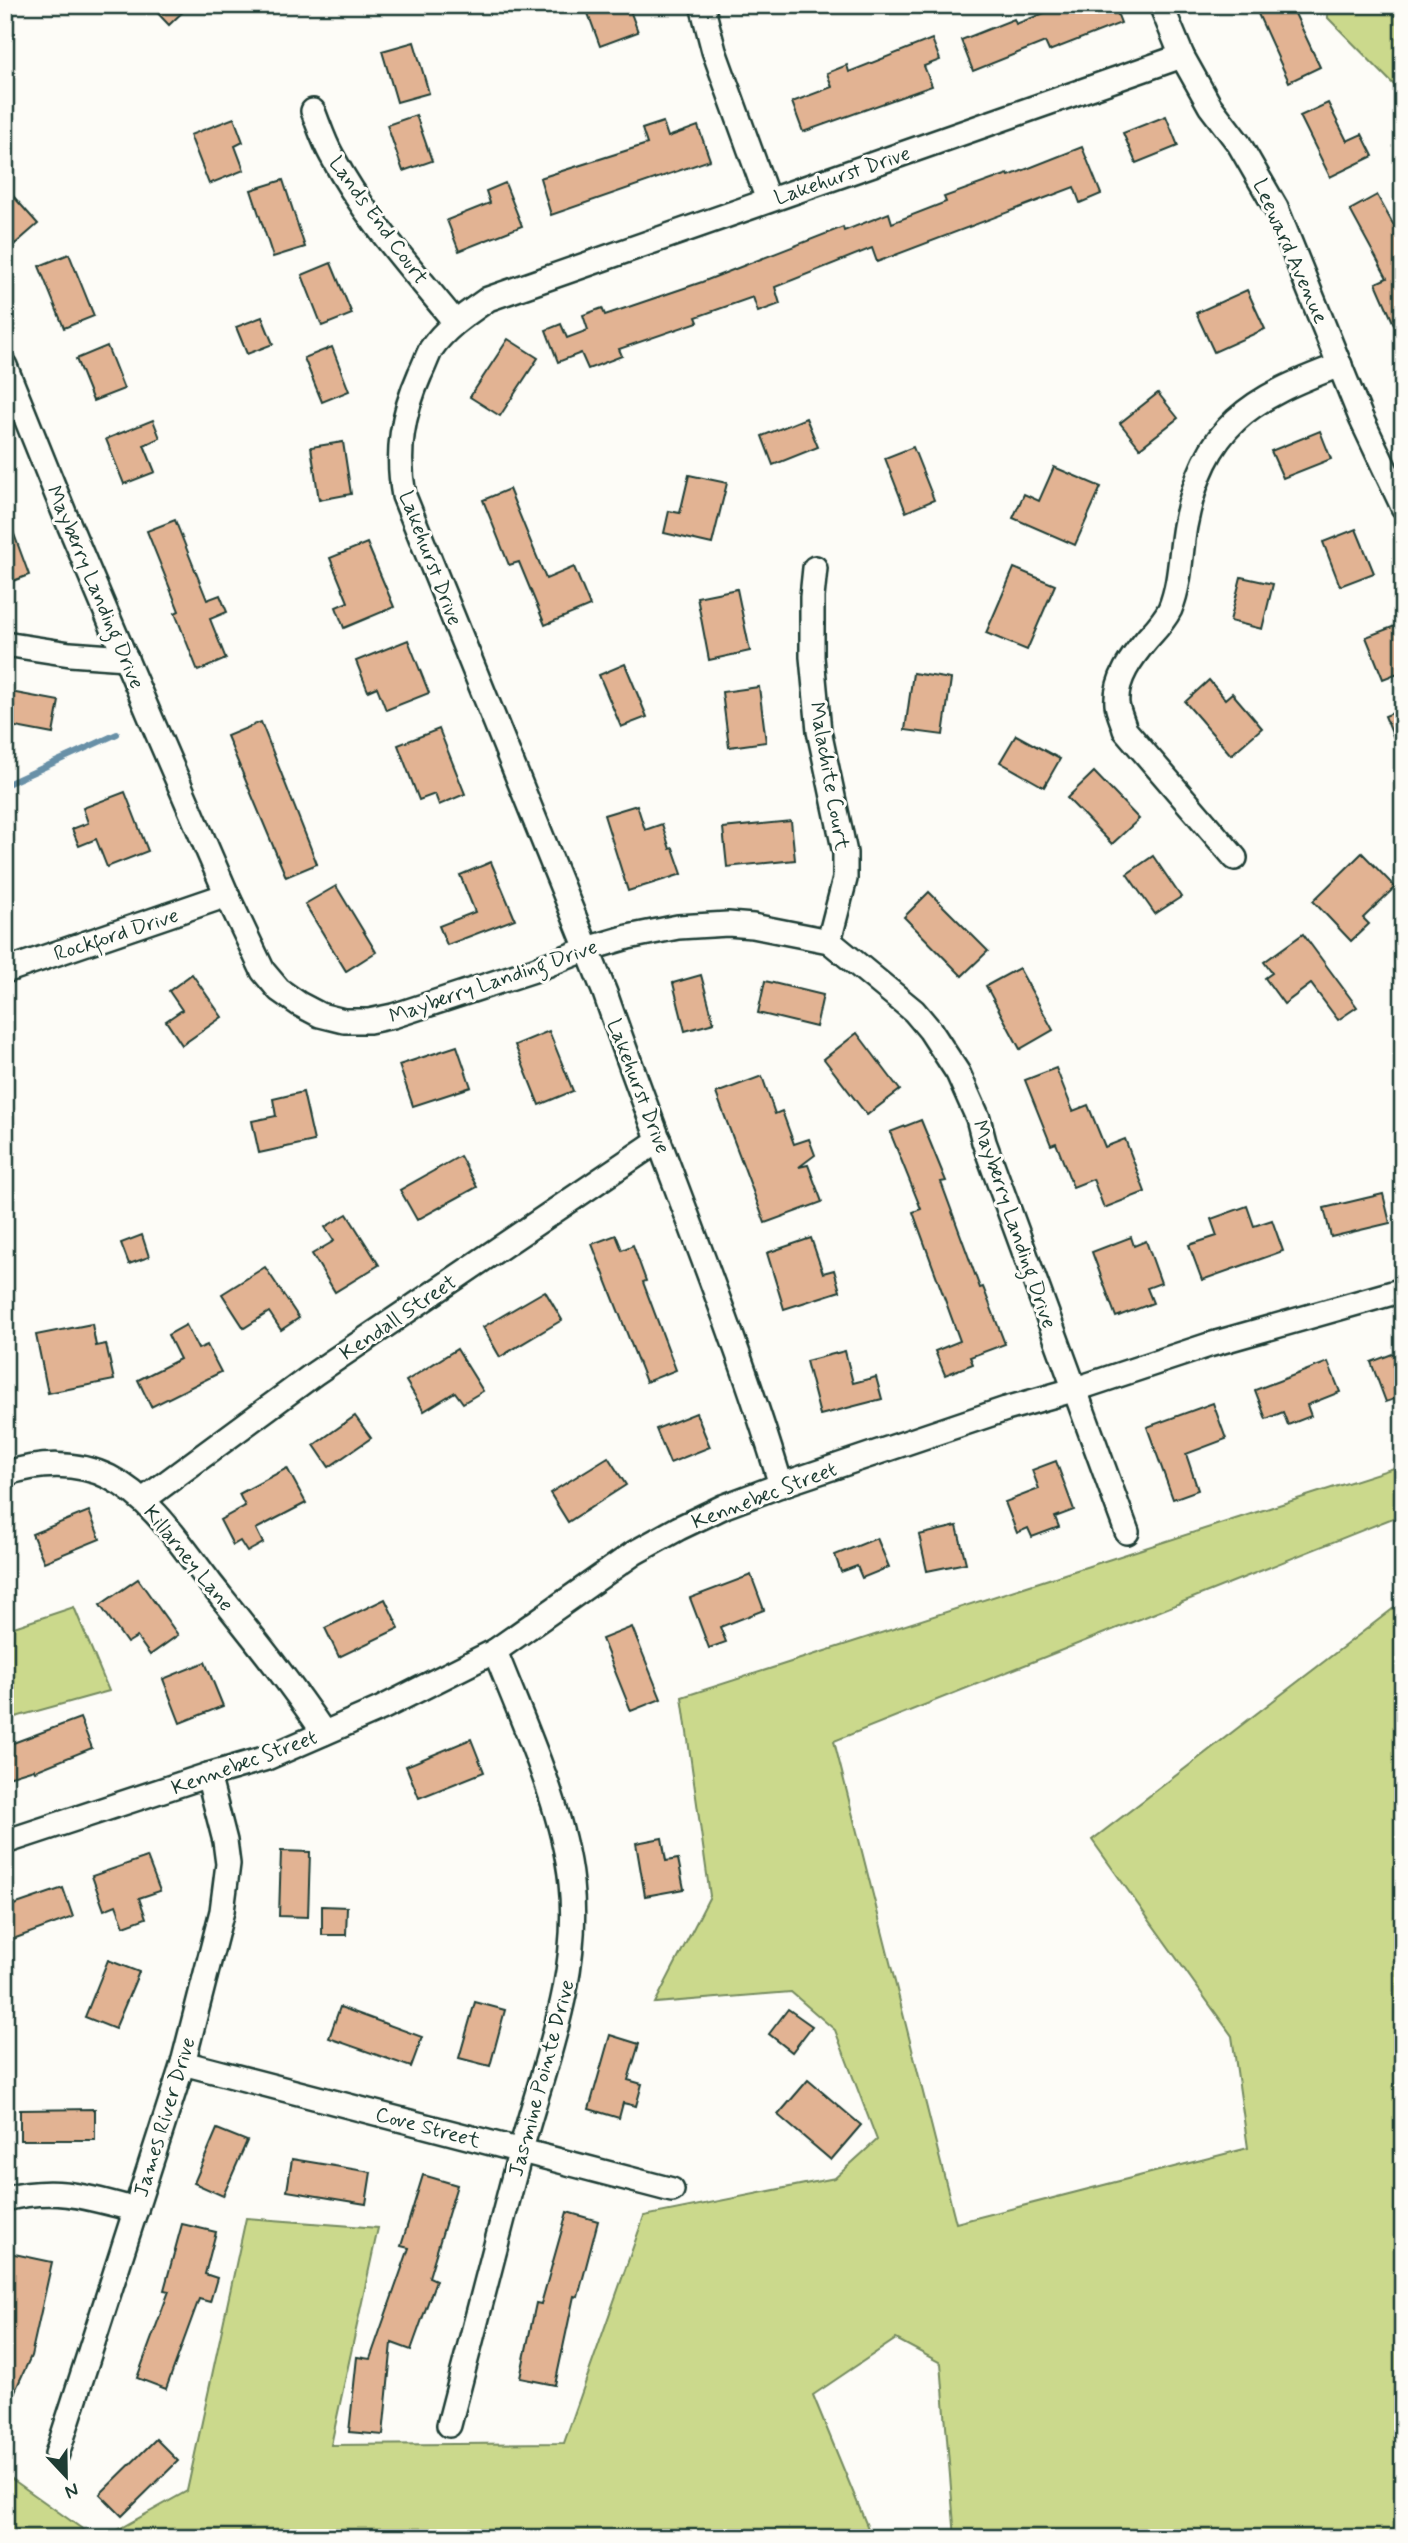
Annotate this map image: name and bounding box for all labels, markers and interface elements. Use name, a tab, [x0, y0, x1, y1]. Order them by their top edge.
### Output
street label: Lakehurst Drive	[771, 140, 914, 212]
street label: Lands End Court	[322, 151, 434, 291]
street label: Leeward Avenue	[1246, 175, 1334, 328]
street label: Mayberry Landing Drive	[38, 481, 151, 694]
street label: Lakehurst Drive	[392, 487, 469, 630]
street label: Malachite Court	[802, 700, 856, 853]
street label: Rockford Drive	[50, 902, 183, 970]
street label: Mayberry Landing Drive	[385, 933, 602, 1033]
street label: Lakehurst Drive	[600, 1015, 677, 1158]
street label: Mayberry Landing Drive	[963, 1116, 1063, 1333]
street label: Kendall Street	[335, 1268, 463, 1367]
street label: Kennebec Street	[688, 1455, 841, 1536]
street label: Killarney Lane	[137, 1499, 240, 1618]
street label: Kennebec Street	[168, 1724, 321, 1802]
street label: Jasmine Pointe Drive	[502, 1977, 582, 2180]
street label: James River Drive	[127, 2034, 203, 2201]
street label: Cove Street	[372, 2101, 484, 2156]
north arrow	[32, 2442, 102, 2512]
text: N	[61, 2476, 82, 2504]

